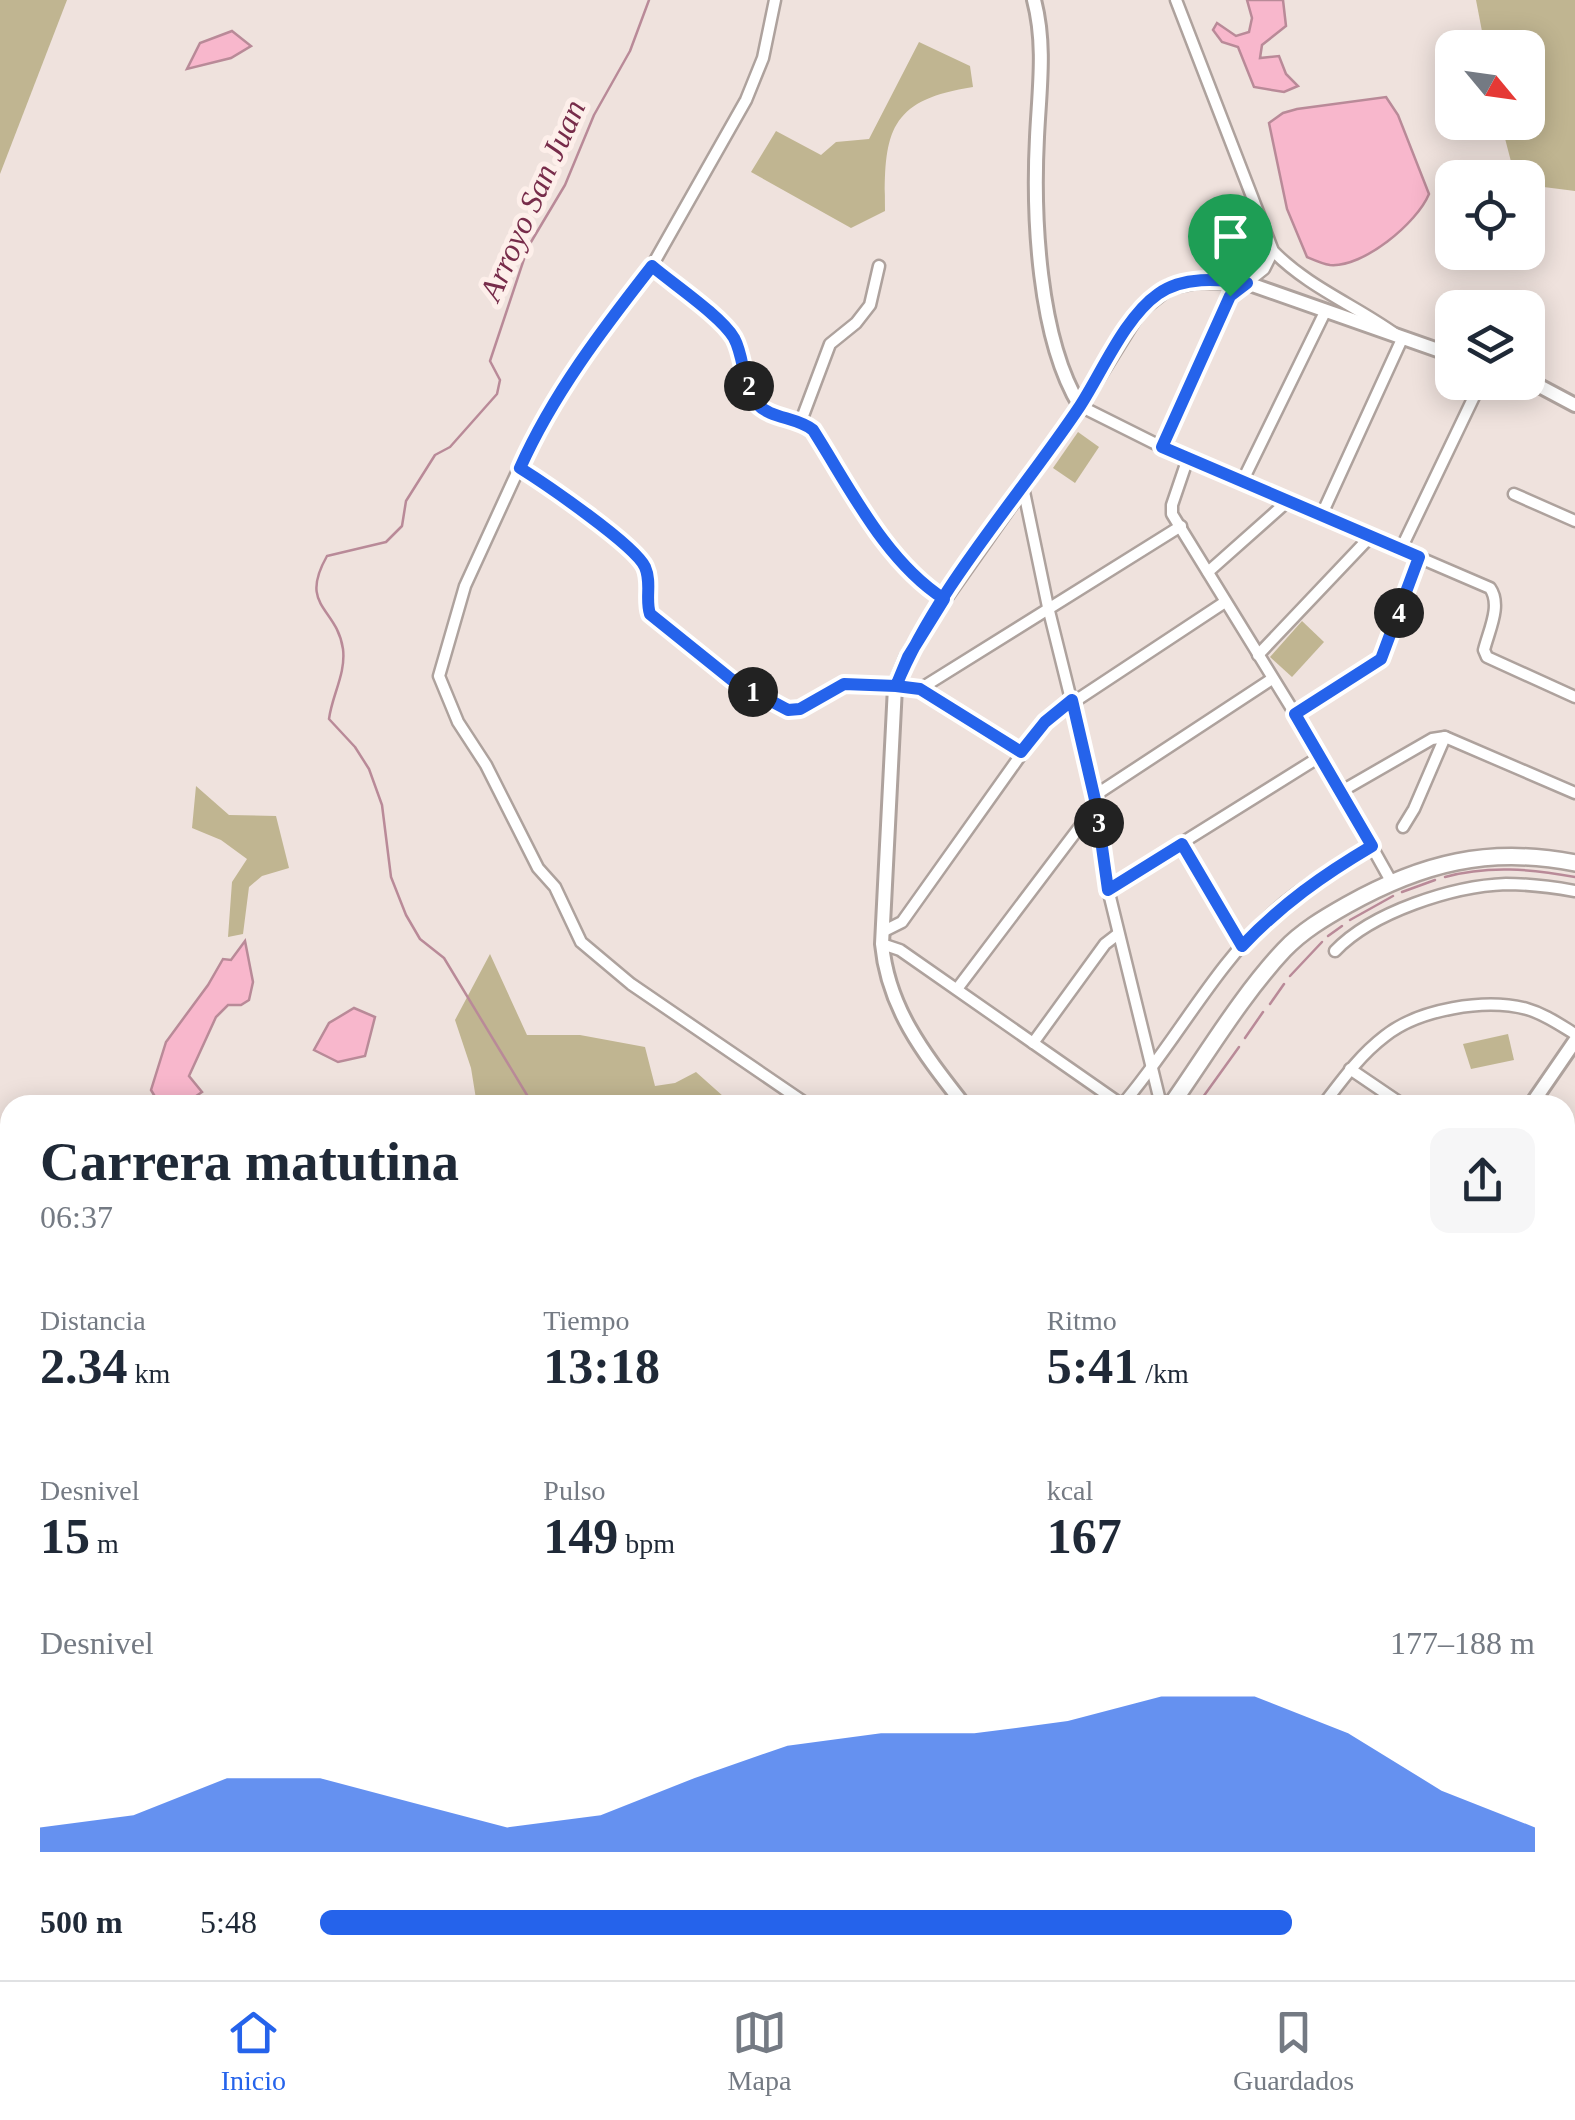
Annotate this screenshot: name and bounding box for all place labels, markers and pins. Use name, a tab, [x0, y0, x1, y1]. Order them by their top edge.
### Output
pin	[1188, 194, 1273, 297]
pin: 2	[724, 361, 774, 411]
pin: 4	[1374, 588, 1424, 638]
pin: 1	[728, 667, 778, 717]
pin: 3	[1074, 798, 1124, 848]

